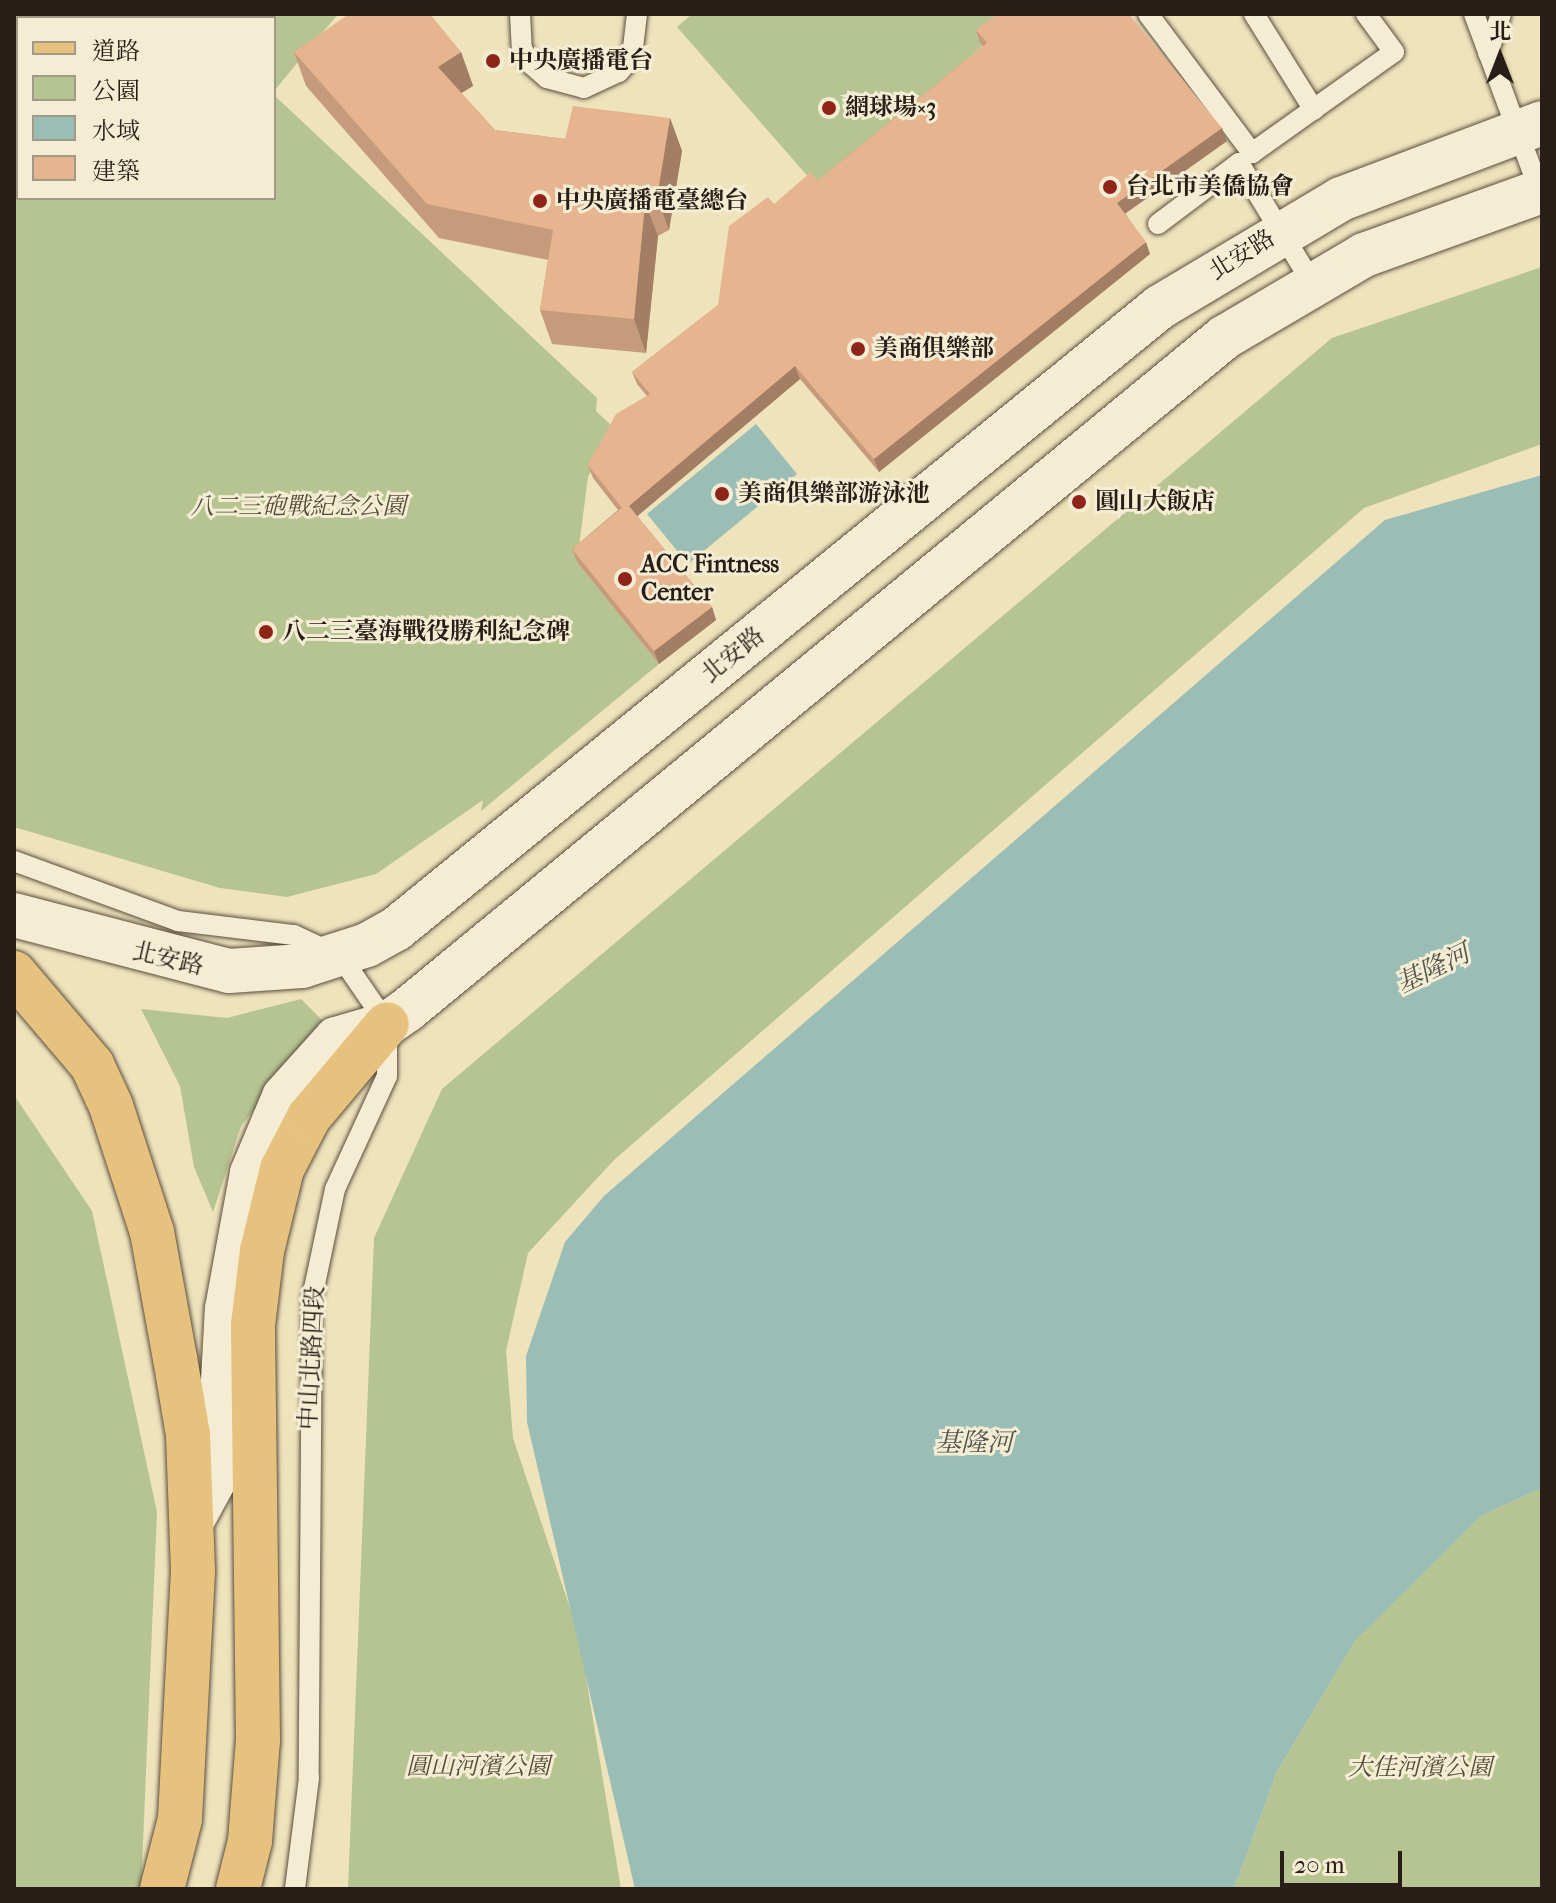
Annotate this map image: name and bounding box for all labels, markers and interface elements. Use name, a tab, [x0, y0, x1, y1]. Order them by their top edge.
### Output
legend	[16, 16, 276, 200]
north arrow	[1460, 16, 1540, 96]
text: 北	[1489, 19, 1511, 45]
text: 道路	[92, 37, 140, 65]
place label: 中央廣播電台	[509, 47, 653, 75]
marker: 中央廣播電台	[484, 52, 502, 70]
text: 公園	[92, 77, 140, 105]
place label: 網球場×3	[845, 94, 936, 122]
marker: 網球場×3	[820, 99, 838, 117]
text: 水域	[92, 117, 140, 145]
text: 建築	[92, 157, 140, 185]
place label: 台北市美僑協會	[1126, 173, 1294, 201]
marker: 台北市美僑協會	[1101, 178, 1119, 196]
place label: 中央廣播電臺總台	[556, 187, 748, 215]
marker: 中央廣播電臺總台	[531, 192, 549, 210]
street label: 北安路	[1204, 224, 1280, 286]
place label: 美商俱樂部	[874, 335, 994, 363]
marker: 美商俱樂部	[849, 340, 867, 358]
place label: 美商俱樂部游泳池	[738, 480, 930, 508]
marker: 美商俱樂部游泳池	[713, 485, 731, 503]
place label: 圓山大飯店	[1095, 488, 1215, 516]
park label: 八二三砲戰紀念公園	[190, 493, 406, 521]
marker: 圓山大飯店	[1070, 493, 1088, 511]
place label: ACC Fintness Center	[641, 551, 779, 607]
marker: ACC Fintness Center	[616, 570, 634, 588]
place label: 八二三臺海戰役勝利紀念碑	[282, 618, 570, 646]
street label: 北安路	[696, 621, 770, 689]
marker: 八二三臺海戰役勝利紀念碑	[257, 623, 275, 641]
street label: 北安路	[130, 937, 206, 981]
water label: 基隆河	[1391, 938, 1475, 1000]
street label: 中山北路四段	[294, 1285, 330, 1431]
water label: 基隆河	[935, 1427, 1013, 1459]
park label: 圓山河濱公園	[406, 1753, 550, 1781]
park label: 大佳河濱公園	[1348, 1754, 1492, 1782]
scale bar	[1284, 1835, 1406, 1885]
text: 20 m	[1294, 1851, 1345, 1879]

